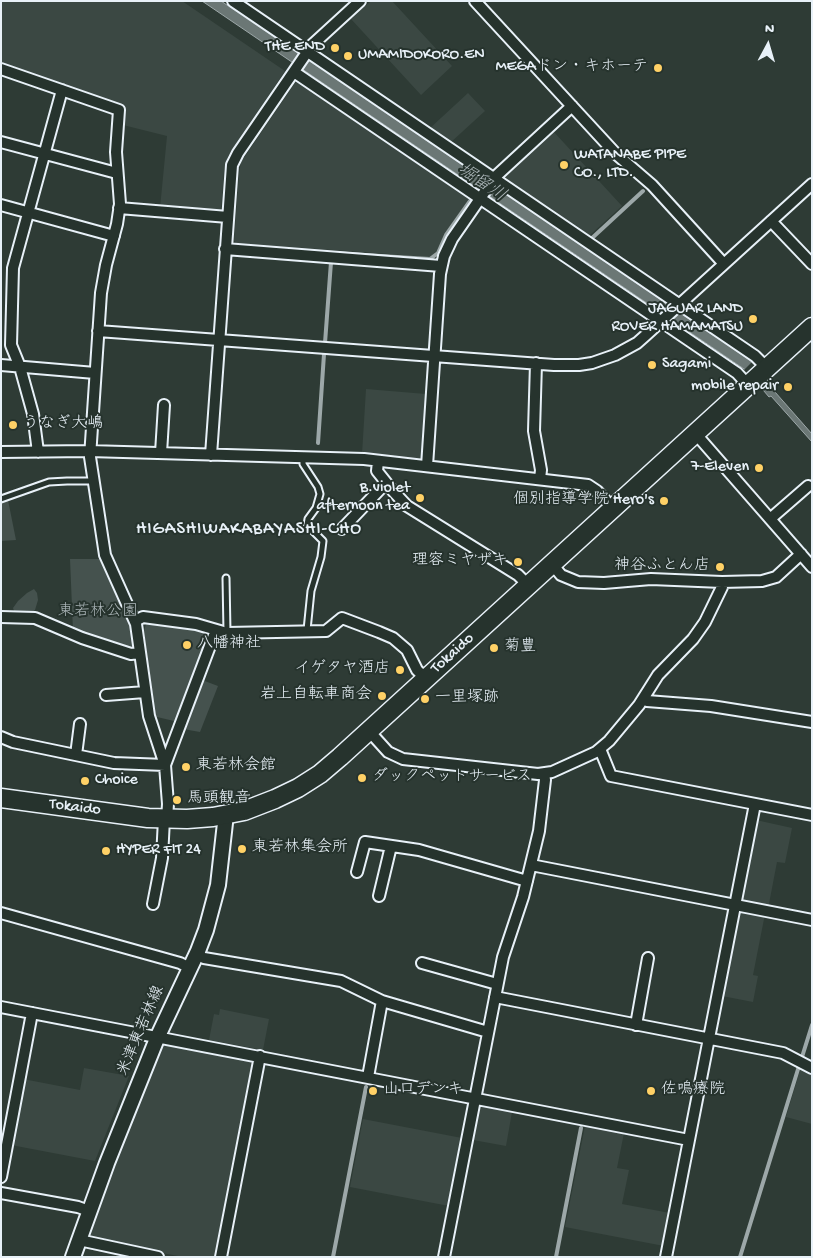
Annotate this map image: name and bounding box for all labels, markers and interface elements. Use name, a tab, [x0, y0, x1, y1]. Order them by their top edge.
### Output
north arrow	[743, 20, 793, 70]
text: N	[764, 21, 775, 39]
place label: THE END	[265, 38, 325, 58]
marker: THE END	[329, 42, 341, 54]
place label: UMAMIDOKORO.EN	[358, 46, 485, 66]
marker: UMAMIDOKORO.EN	[342, 50, 354, 62]
place label: MEGAドン・キホーテ	[495, 58, 648, 78]
marker: MEGAドン・キホーテ	[652, 62, 664, 74]
place label: WATANABE PIPE CO., LTD.	[574, 146, 686, 184]
marker: WATANABE PIPE CO., LTD.	[558, 159, 570, 171]
water label: 堀留川	[453, 160, 509, 208]
place label: JAGUAR LAND ROVER HAMAMATSU	[611, 300, 743, 338]
marker: JAGUAR LAND ROVER HAMAMATSU	[747, 313, 759, 325]
place label: Sagami	[662, 355, 711, 375]
marker: Sagami	[646, 359, 658, 371]
place label: mobile repair	[691, 377, 778, 397]
marker: mobile repair	[782, 381, 794, 393]
place label: うなぎ大嶋	[23, 415, 103, 435]
marker: うなぎ大嶋	[7, 419, 19, 431]
place label: 7-Eleven	[691, 458, 749, 478]
marker: 7-Eleven	[753, 462, 765, 474]
place label: B.violet afternoon tea	[316, 479, 410, 517]
place label: 個別指導学院 Hero's	[513, 491, 654, 511]
marker: B.violet afternoon tea	[414, 492, 426, 504]
marker: 個別指導学院 Hero's	[658, 495, 670, 507]
district label: HIGASHIWAKABAYASHI-CHO	[133, 519, 365, 541]
place label: 理容ミヤザキ	[412, 552, 508, 572]
marker: 理容ミヤザキ	[512, 556, 524, 568]
place label: 神谷ふとん店	[614, 557, 710, 577]
marker: 神谷ふとん店	[714, 561, 726, 573]
park label: 東若林公園	[58, 603, 138, 623]
street label: Tokaido	[427, 630, 479, 678]
place label: 八幡神社	[197, 635, 261, 655]
place label: 菊豊	[504, 638, 536, 658]
marker: 八幡神社	[181, 639, 193, 651]
marker: 菊豊	[488, 642, 500, 654]
place label: イゲタヤ酒店	[294, 660, 390, 680]
marker: イゲタヤ酒店	[394, 664, 406, 676]
place label: 岩上自転車商会	[260, 686, 372, 706]
place label: 一里塚跡	[435, 689, 499, 709]
marker: 岩上自転車商会	[376, 690, 388, 702]
marker: 一里塚跡	[419, 693, 431, 705]
place label: 東若林会館	[196, 757, 276, 777]
marker: 東若林会館	[180, 761, 192, 773]
place label: ダックペットサービス	[372, 768, 532, 788]
place label: Choice	[95, 771, 138, 791]
marker: ダックペットサービス	[356, 772, 368, 784]
marker: Choice	[79, 775, 91, 787]
place label: 馬頭観音	[187, 790, 251, 810]
marker: 馬頭観音	[171, 794, 183, 806]
street label: Tokaido	[48, 795, 102, 821]
place label: 東若林集会所	[252, 839, 348, 859]
place label: HYPER FIT 24	[116, 841, 201, 861]
marker: 東若林集会所	[236, 843, 248, 855]
marker: HYPER FIT 24	[100, 845, 112, 857]
street label: 米津東若林線	[114, 983, 170, 1079]
place label: 山口デンキ	[383, 1081, 463, 1101]
place label: 佐鳴療院	[661, 1081, 725, 1101]
marker: 山口デンキ	[367, 1085, 379, 1097]
marker: 佐鳴療院	[645, 1085, 657, 1097]

